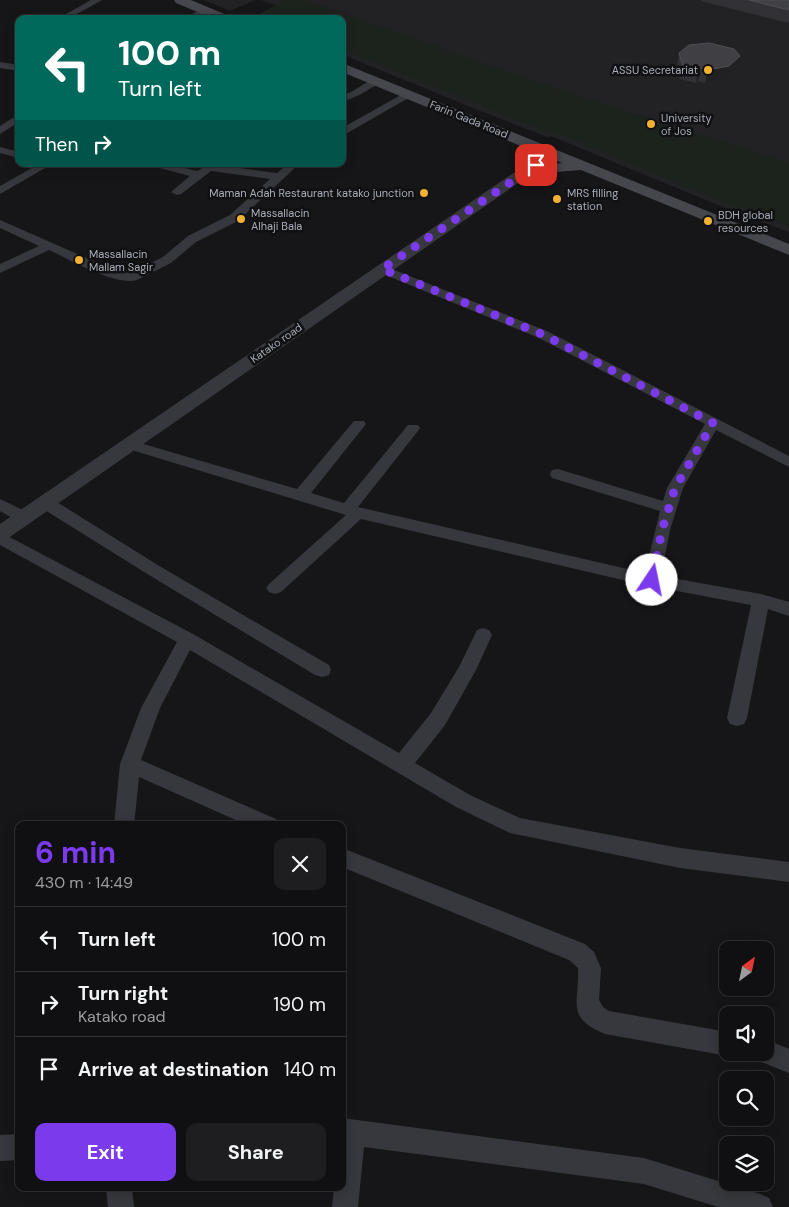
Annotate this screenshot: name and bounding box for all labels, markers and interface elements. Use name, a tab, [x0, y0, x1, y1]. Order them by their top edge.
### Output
text: 100 m	[118, 30, 221, 76]
icon: left	[35, 35, 100, 100]
place label: ASSU Secretariat	[612, 63, 698, 77]
marker: ASSU Secretariat	[702, 64, 714, 76]
text: Turn left	[118, 74, 202, 103]
street label: Farin Gada Road	[428, 97, 510, 141]
place label: University of Jos	[661, 111, 712, 138]
marker: University of Jos	[645, 118, 657, 130]
icon: right	[88, 130, 116, 158]
text: Then	[35, 132, 78, 157]
pin	[515, 144, 557, 186]
icon: arrive	[522, 151, 550, 179]
place label: Maman Adah Restaurant katako junction	[209, 186, 414, 200]
place label: MRS filling station	[567, 186, 618, 213]
marker: Maman Adah Restaurant katako junction	[418, 187, 430, 199]
marker: MRS filling station	[551, 193, 563, 205]
place label: Massallacin Alhaji Bala	[251, 206, 309, 233]
place label: BDH global resources	[718, 208, 773, 235]
marker: Massallacin Alhaji Bala	[235, 213, 247, 225]
marker: BDH global resources	[702, 215, 714, 227]
place label: Massallacin Mallam Sagir	[89, 247, 153, 274]
marker: Massallacin Mallam Sagir	[73, 254, 85, 266]
street label: Katako road	[247, 320, 305, 366]
position arrow	[625, 553, 677, 605]
text: 6 min	[35, 833, 116, 872]
button: close	[274, 838, 326, 890]
text: 430 m · 14:49	[35, 872, 133, 893]
icon: left	[35, 925, 63, 953]
text: Turn left	[78, 927, 156, 952]
text: 100 m	[272, 927, 326, 952]
north arrow	[719, 941, 774, 996]
map controls	[719, 941, 774, 1191]
text: Turn right	[78, 981, 168, 1006]
icon: right	[35, 990, 63, 1018]
text: 190 m	[273, 992, 326, 1017]
text: Katako road	[78, 1006, 166, 1027]
button: sound	[719, 1006, 774, 1061]
icon: arrive	[35, 1055, 63, 1083]
text: Arrive at destination	[78, 1057, 269, 1082]
text: 140 m	[284, 1057, 336, 1082]
button: search	[719, 1071, 774, 1126]
button: Exit	[35, 1123, 176, 1181]
button: Share	[186, 1123, 326, 1181]
button: layers	[719, 1136, 774, 1191]

